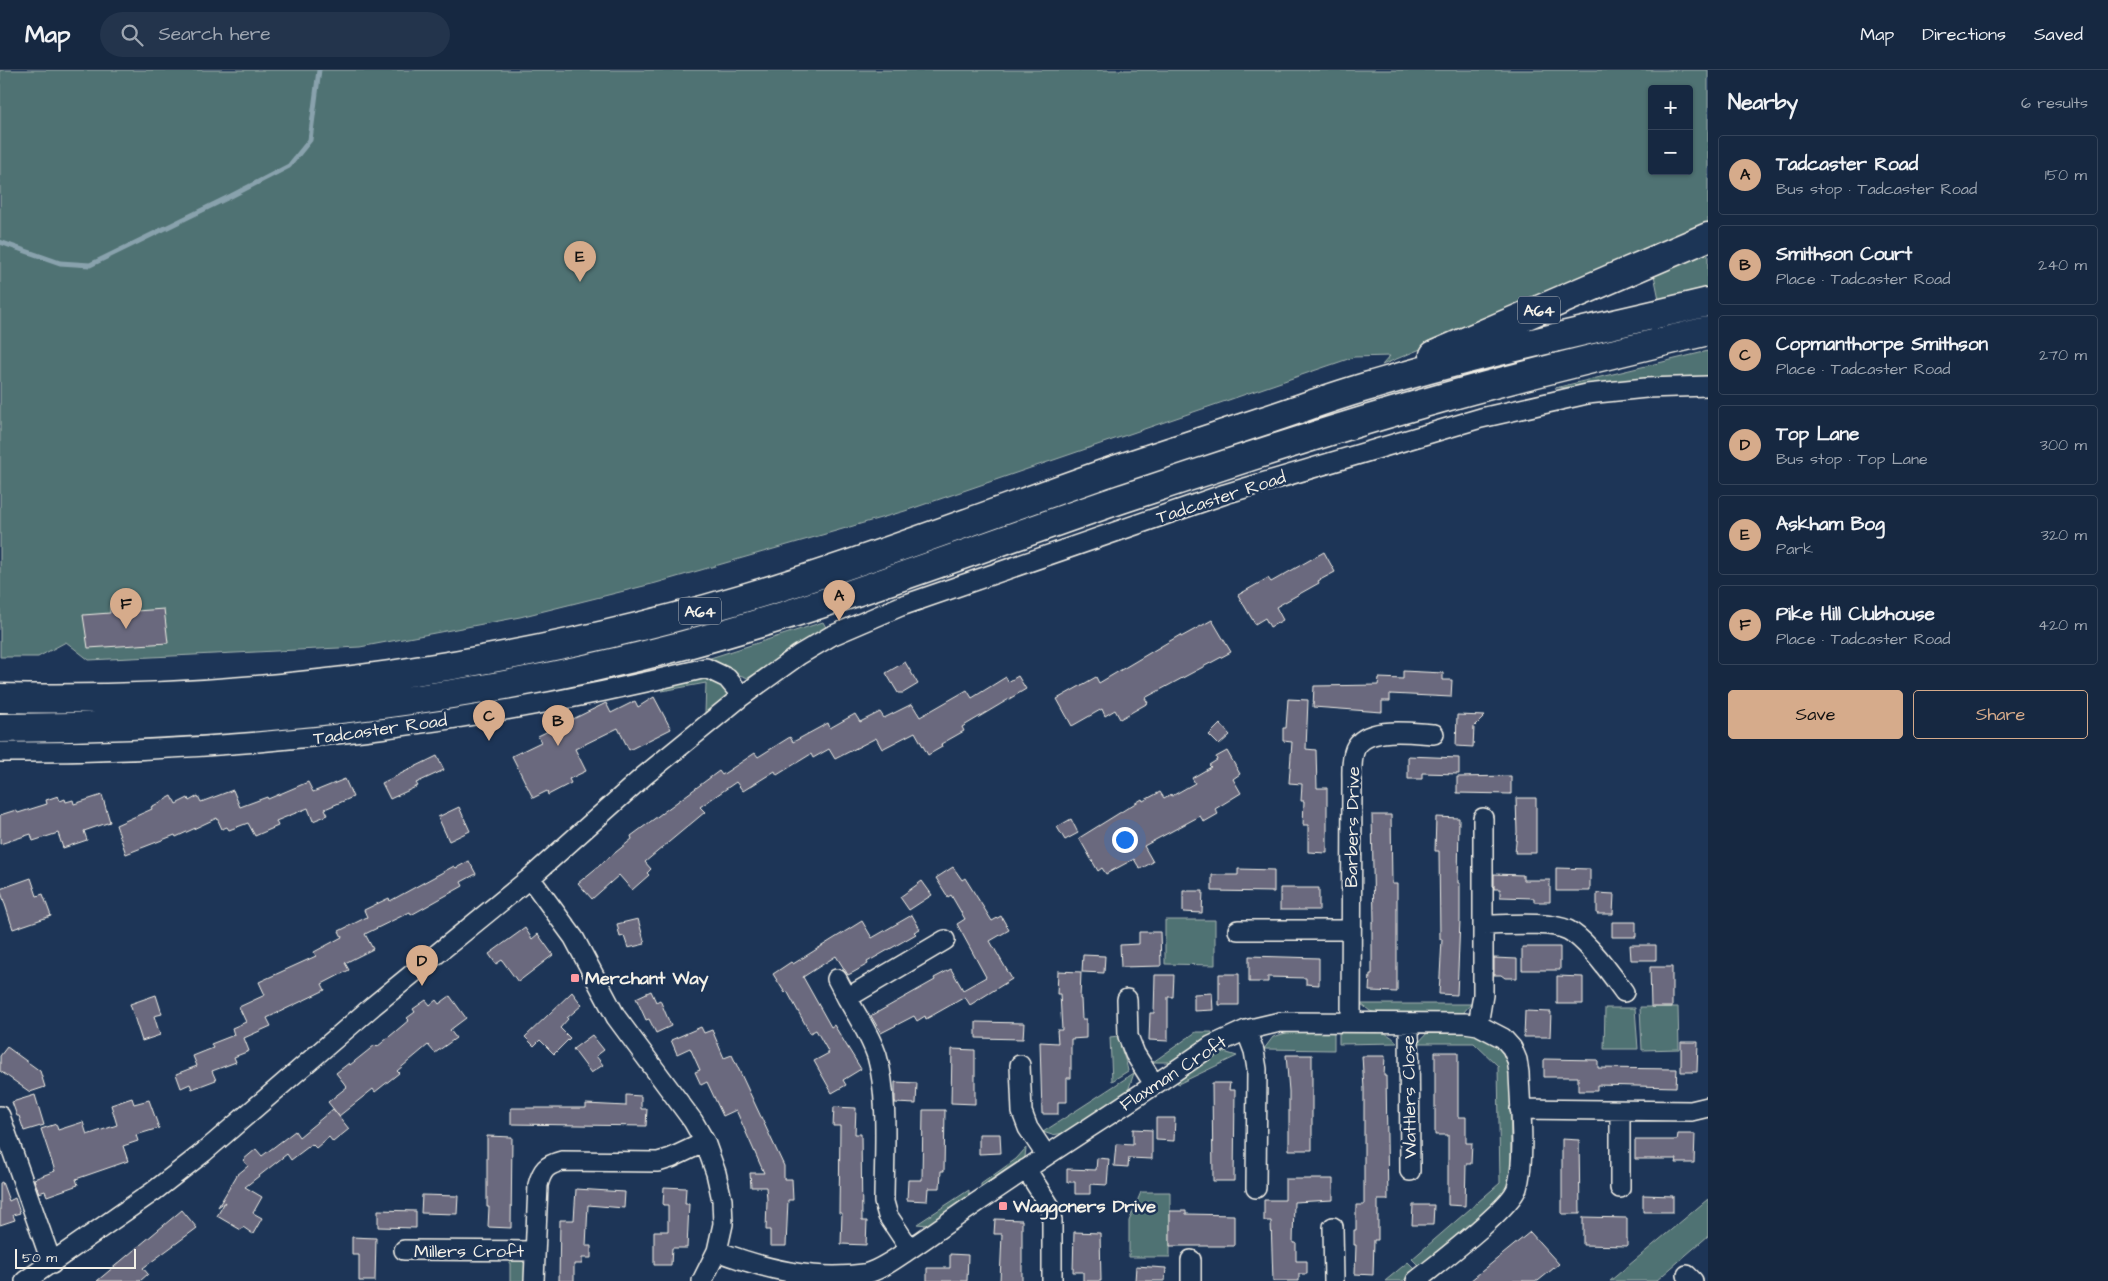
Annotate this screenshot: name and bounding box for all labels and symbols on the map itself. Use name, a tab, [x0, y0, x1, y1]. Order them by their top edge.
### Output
pin: E	[564, 241, 596, 282]
road number: A64	[1518, 296, 1560, 324]
street label: Tadcaster Road	[1153, 465, 1289, 530]
pin: A	[823, 580, 855, 621]
pin: F	[110, 588, 142, 629]
road number: A64	[679, 598, 721, 624]
pin: C	[473, 700, 505, 741]
pin: B	[542, 705, 574, 746]
street label: Tadcaster Road	[312, 708, 448, 751]
street label: Barbers Drive	[1339, 766, 1366, 888]
your location	[1112, 827, 1138, 853]
pin: D	[406, 945, 438, 986]
place label: Merchant Way	[585, 966, 709, 992]
marker: Merchant Way	[569, 972, 581, 984]
street label: Flaxman Croft	[1115, 1029, 1232, 1117]
street label: Wattlers Close	[1396, 1035, 1423, 1159]
place label: Waggoners Drive	[1012, 1194, 1156, 1220]
marker: Waggoners Drive	[997, 1200, 1009, 1212]
street label: Millers Croft	[414, 1239, 525, 1264]
scale bar	[15, 1246, 136, 1269]

